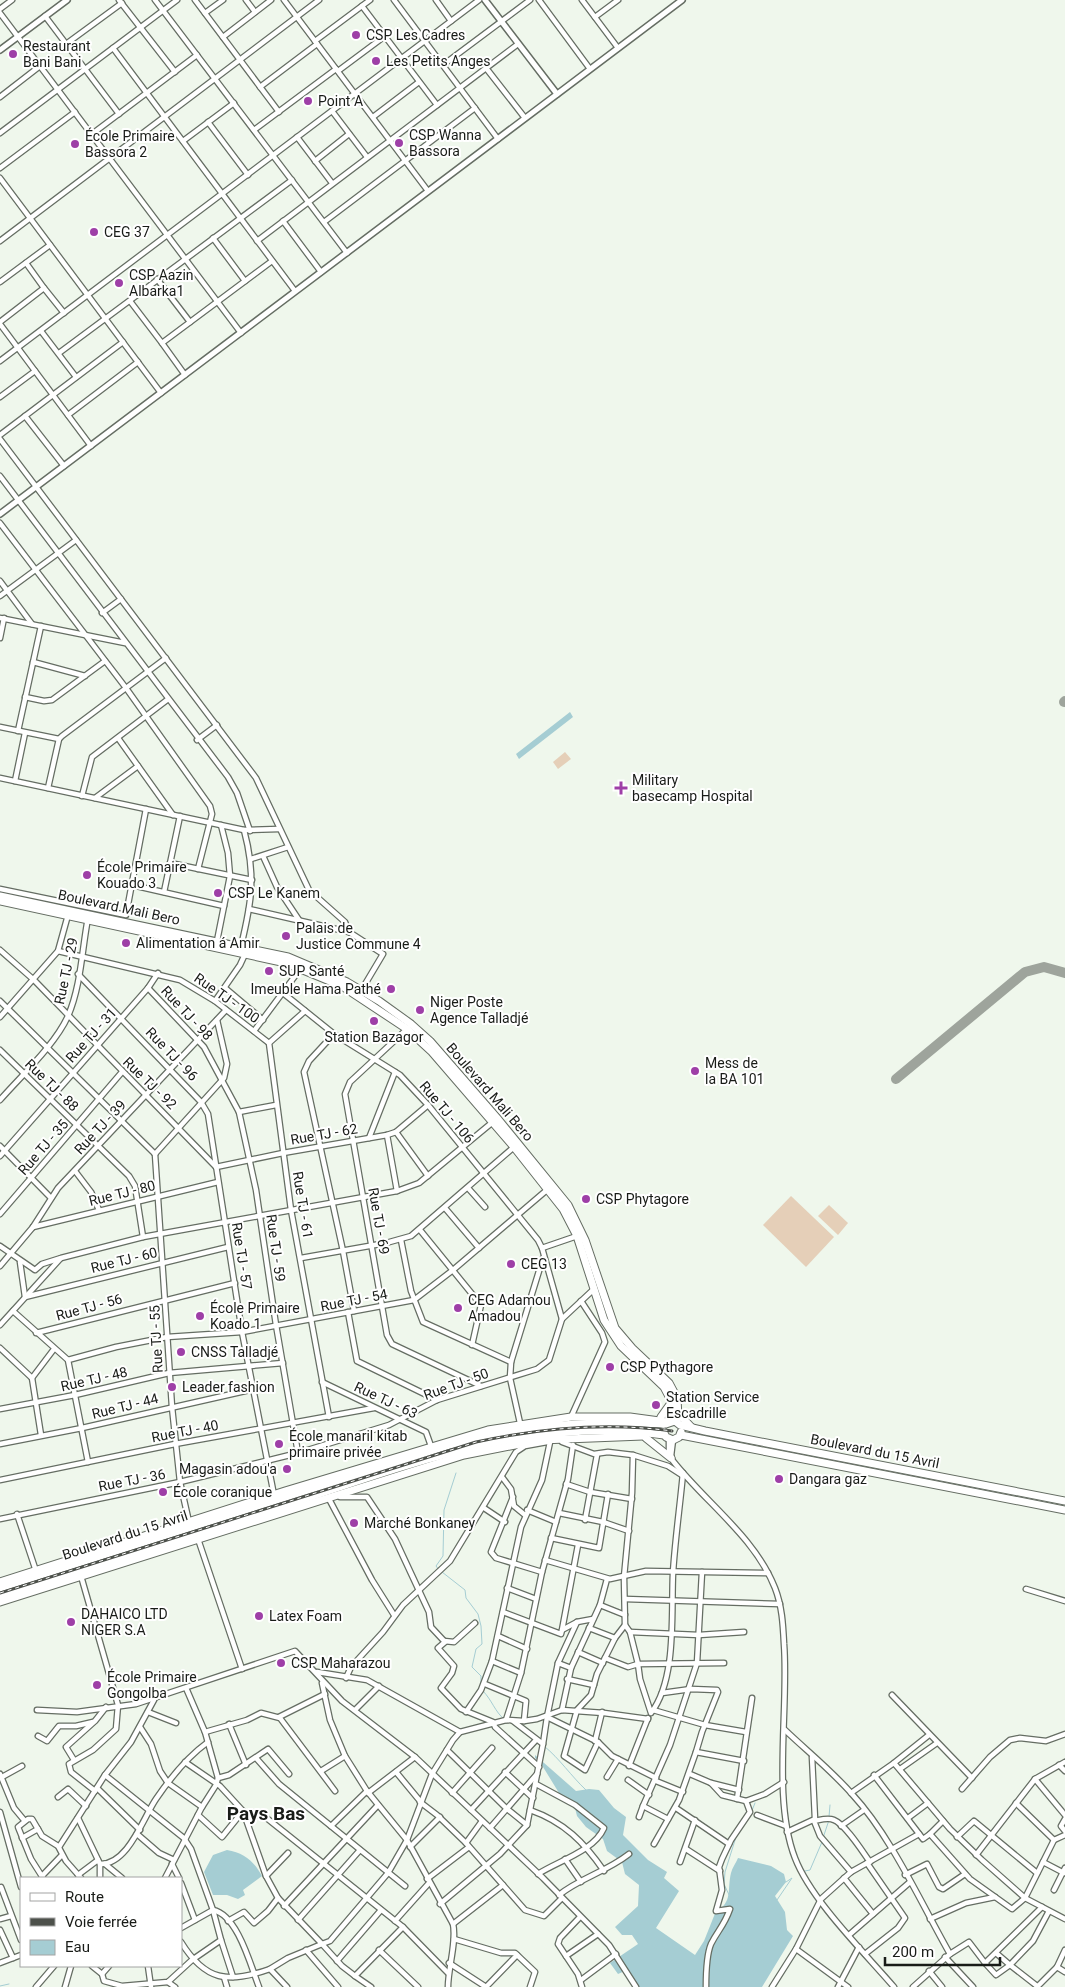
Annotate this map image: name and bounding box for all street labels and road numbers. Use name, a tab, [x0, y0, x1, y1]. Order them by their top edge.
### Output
street label: Boulevard Mali Bero	[57, 886, 181, 928]
street label: Rue TJ - 29	[51, 936, 81, 1006]
street label: Rue TJ - 100	[191, 970, 263, 1026]
street label: Rue TJ - 98	[158, 983, 216, 1043]
street label: Rue TJ - 31	[62, 1004, 120, 1066]
street label: Rue TJ - 96	[143, 1024, 201, 1084]
street label: Boulevard Mali Bero	[443, 1040, 537, 1144]
street label: Rue TJ - 92	[120, 1054, 180, 1112]
street label: Rue TJ - 88	[22, 1056, 82, 1114]
street label: Rue TJ - 106	[417, 1078, 478, 1146]
street label: Rue TJ - 39	[71, 1097, 129, 1157]
street label: Rue TJ - 35	[15, 1116, 71, 1178]
street label: Rue TJ - 62	[289, 1120, 359, 1148]
street label: Rue TJ - 61	[290, 1170, 316, 1240]
street label: Rue TJ - 80	[87, 1177, 157, 1209]
street label: Rue TJ - 69	[365, 1186, 393, 1256]
street label: Rue TJ - 59	[263, 1213, 289, 1283]
street label: Rue TJ - 57	[229, 1221, 255, 1291]
street label: Rue TJ - 60	[89, 1244, 159, 1276]
street label: Rue TJ - 54	[319, 1286, 389, 1314]
street label: Rue TJ - 56	[54, 1290, 124, 1324]
street label: Rue TJ - 55	[146, 1305, 166, 1373]
street label: Rue TJ - 48	[59, 1364, 129, 1394]
street label: Rue TJ - 50	[421, 1365, 491, 1403]
street label: Rue TJ - 63	[352, 1378, 420, 1422]
street label: Rue TJ - 44	[90, 1390, 160, 1422]
street label: Rue TJ - 40	[150, 1417, 220, 1445]
street label: Boulevard du 15 Avril	[809, 1431, 941, 1471]
street label: Rue TJ - 36	[97, 1466, 167, 1494]
street label: Boulevard du 15 Avril	[60, 1507, 190, 1563]

